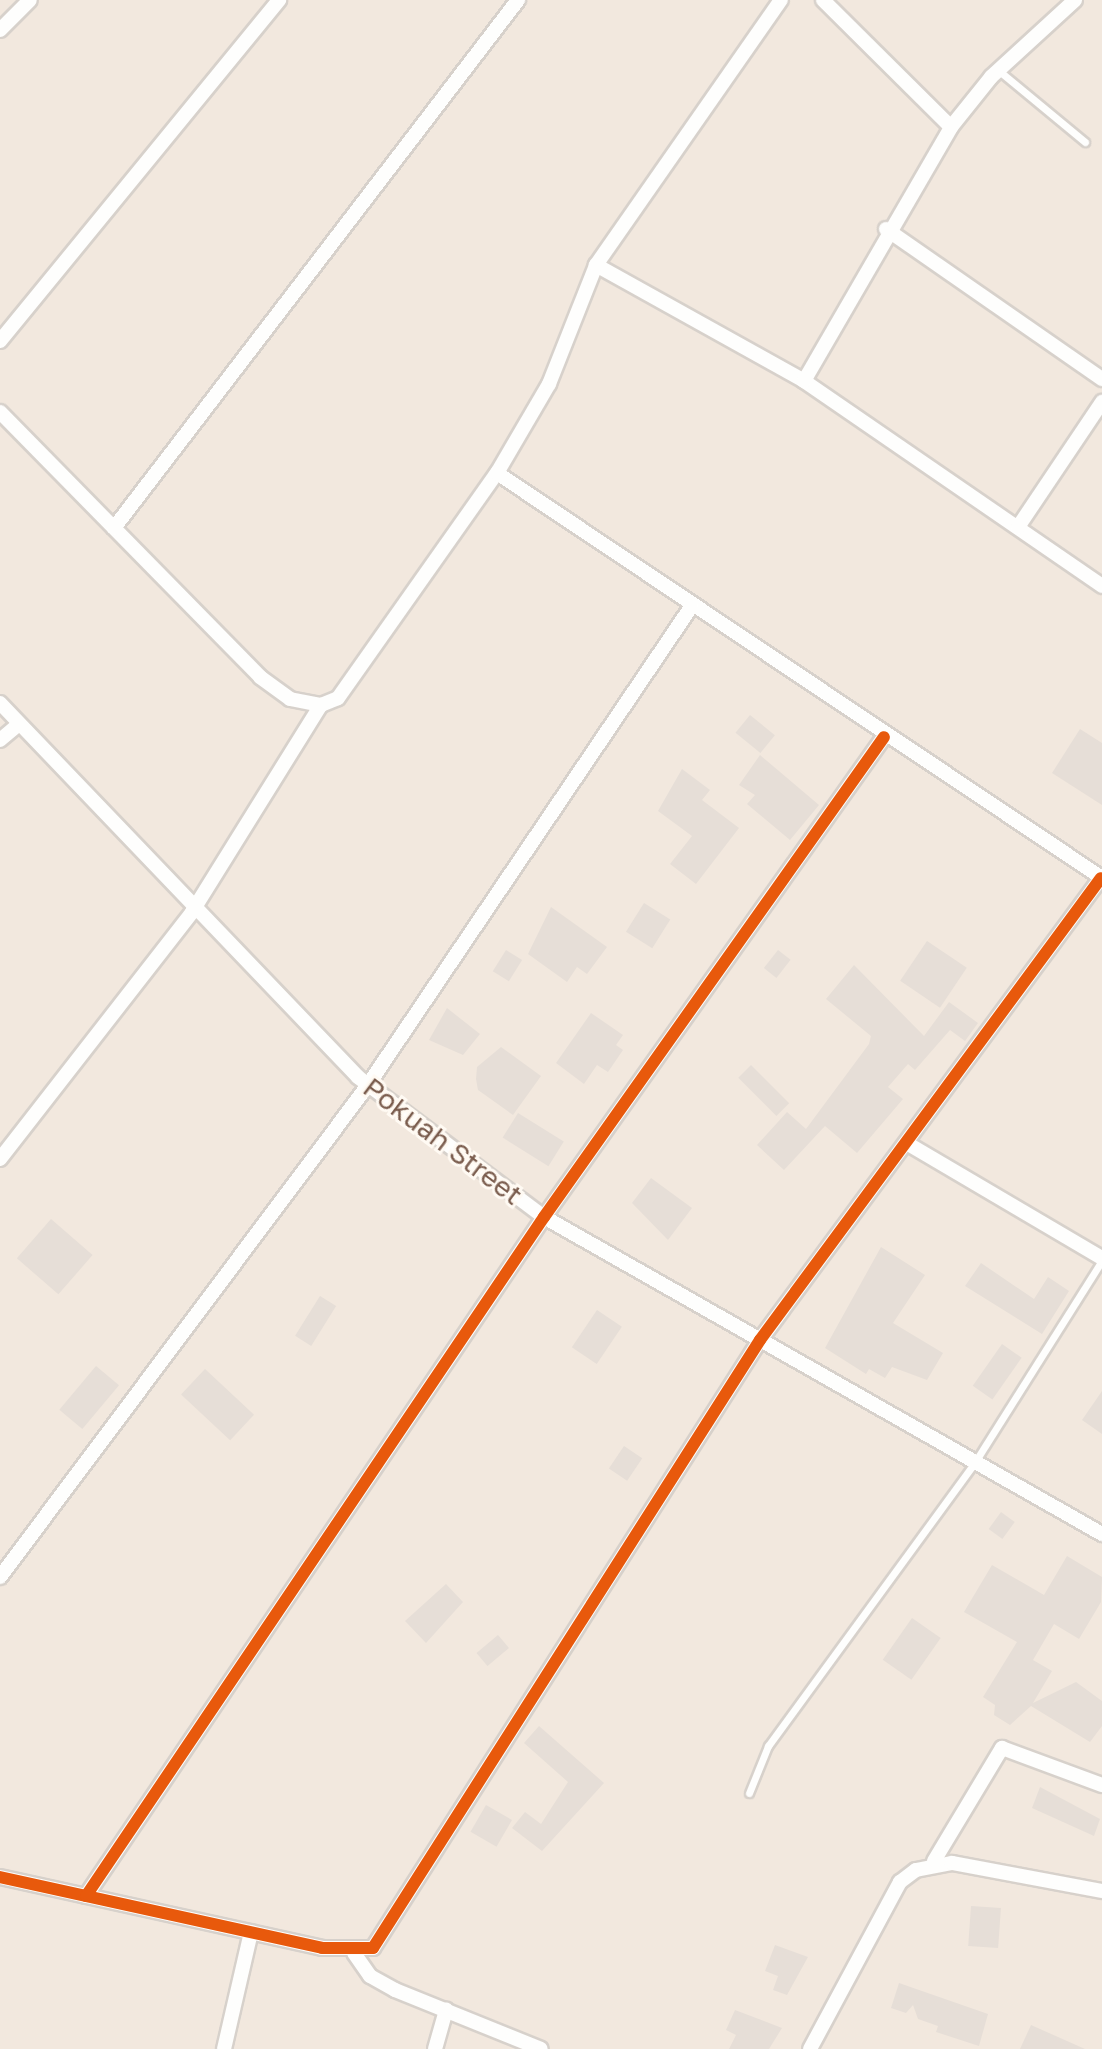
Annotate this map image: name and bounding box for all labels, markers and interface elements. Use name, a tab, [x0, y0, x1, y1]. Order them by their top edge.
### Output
street label: Pokuah Street	[357, 1070, 529, 1212]

